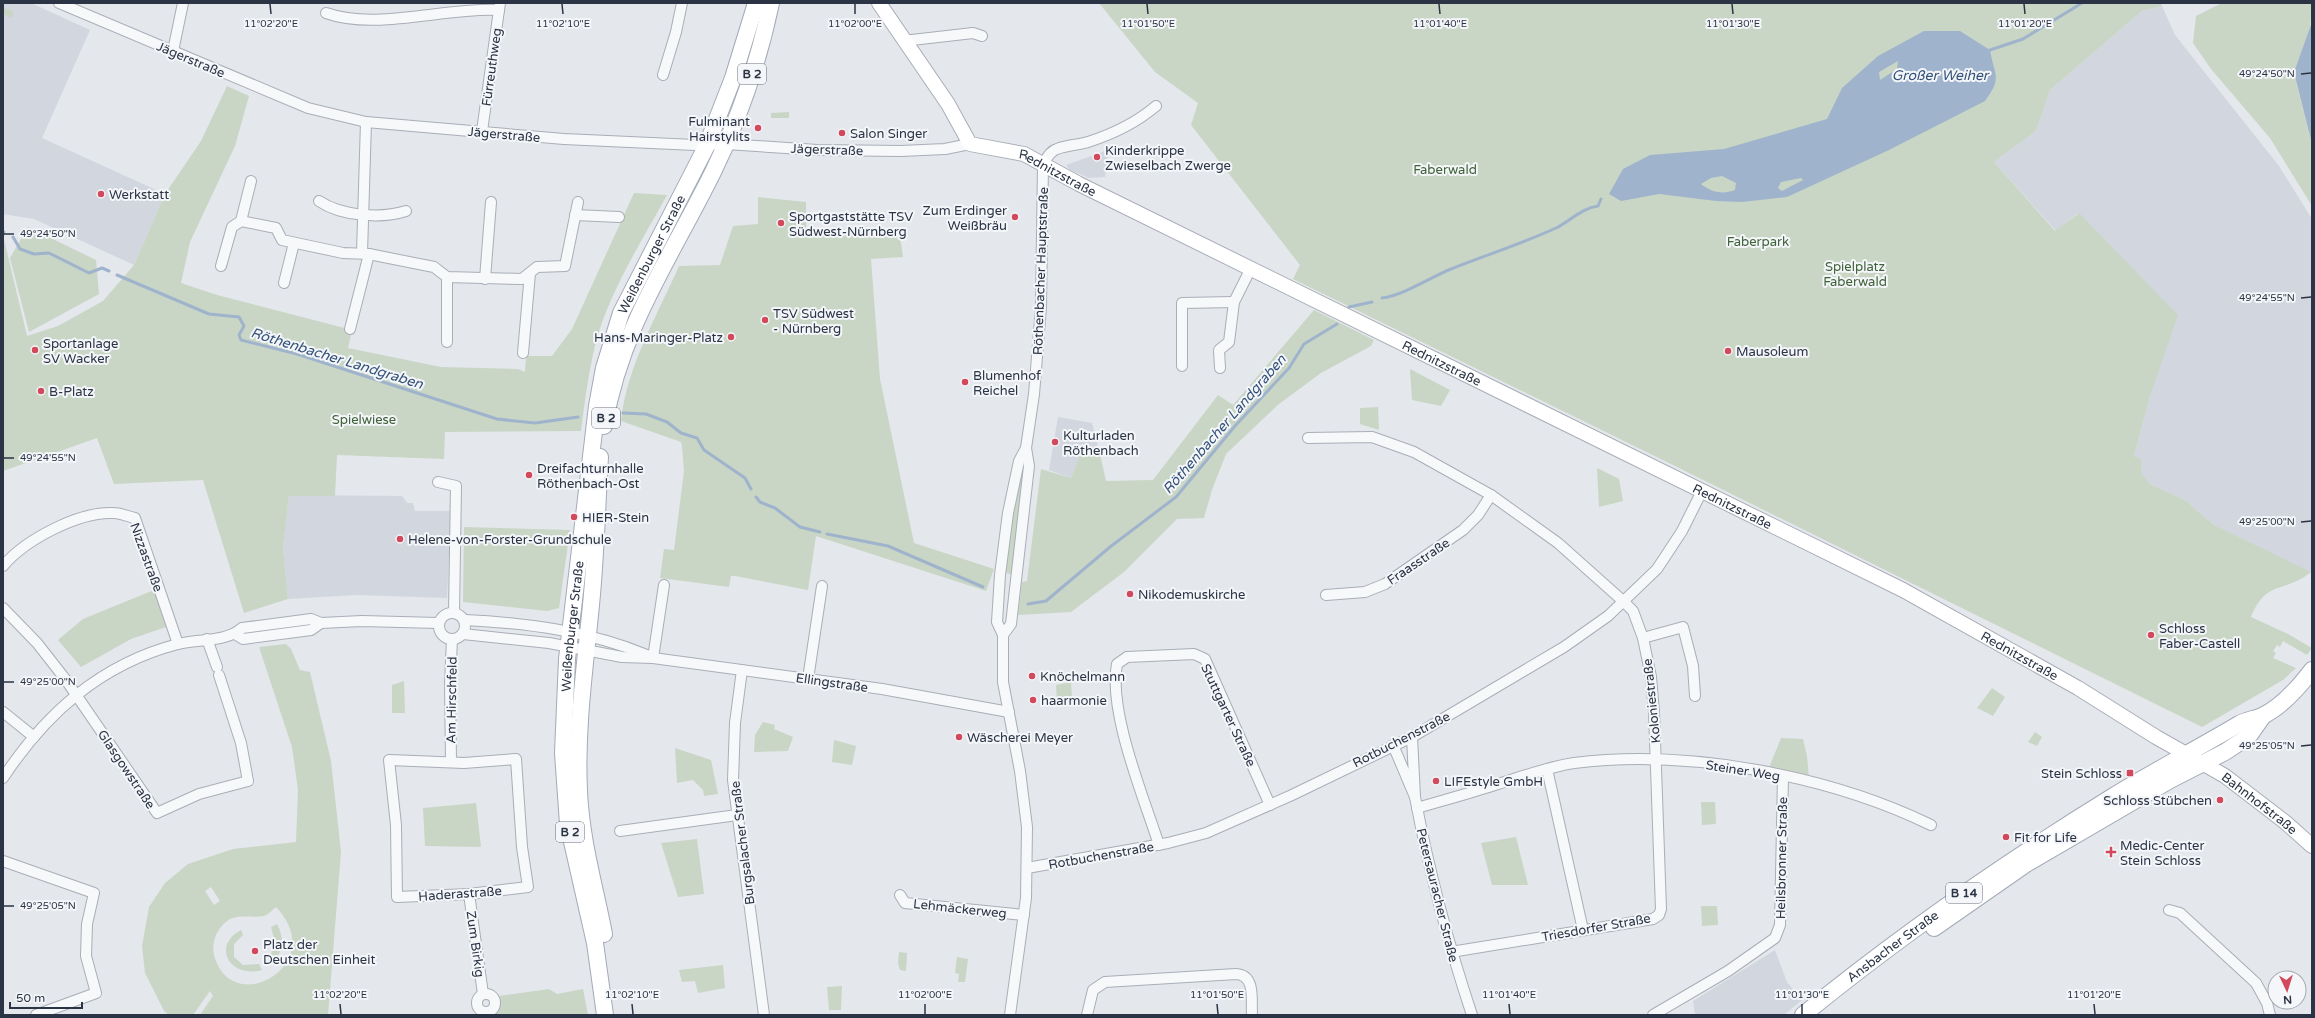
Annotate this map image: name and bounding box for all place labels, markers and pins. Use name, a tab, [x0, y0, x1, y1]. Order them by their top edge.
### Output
place label: Fulminant Hairstylits	[688, 114, 750, 145]
marker: Fulminant Hairstylits	[753, 123, 763, 133]
place label: Salon Singer	[850, 126, 927, 142]
marker: Salon Singer	[837, 128, 847, 138]
place label: Kinderkrippe Zwieselbach Zwerge	[1105, 143, 1231, 174]
marker: Kinderkrippe Zwieselbach Zwerge	[1092, 152, 1102, 162]
place label: Werkstatt	[109, 187, 169, 203]
marker: Werkstatt	[96, 189, 106, 199]
place label: Zum Erdinger Weißbräu	[923, 203, 1007, 234]
place label: Sportgaststätte TSV Südwest-Nürnberg	[789, 209, 913, 240]
marker: Zum Erdinger Weißbräu	[1010, 212, 1020, 222]
marker: Sportgaststätte TSV Südwest-Nürnberg	[776, 218, 786, 228]
place label: TSV Südwest - Nürnberg	[773, 306, 854, 337]
marker: TSV Südwest - Nürnberg	[760, 315, 770, 325]
place label: Hans-Maringer-Platz	[594, 330, 723, 346]
marker: Hans-Maringer-Platz	[726, 332, 736, 342]
place label: Sportanlage SV Wacker	[43, 336, 118, 367]
place label: Mausoleum	[1736, 344, 1808, 360]
marker: Sportanlage SV Wacker	[30, 345, 40, 355]
marker: Mausoleum	[1723, 346, 1733, 356]
place label: Blumenhof Reichel	[973, 368, 1041, 399]
marker: Blumenhof Reichel	[960, 377, 970, 387]
place label: B-Platz	[49, 384, 94, 400]
marker: B-Platz	[36, 386, 46, 396]
place label: Kulturladen Röthenbach	[1063, 428, 1139, 459]
marker: Kulturladen Röthenbach	[1050, 437, 1060, 447]
place label: Dreifachturnhalle Röthenbach-Ost	[537, 461, 644, 492]
marker: Dreifachturnhalle Röthenbach-Ost	[524, 470, 534, 480]
place label: HIER-Stein	[582, 510, 649, 526]
marker: HIER-Stein	[569, 512, 579, 522]
place label: Helene-von-Forster-Grundschule	[408, 532, 611, 548]
marker: Helene-von-Forster-Grundschule	[395, 534, 405, 544]
place label: Nikodemuskirche	[1138, 587, 1245, 603]
marker: Nikodemuskirche	[1125, 589, 1135, 599]
place label: Schloss Faber-Castell	[2159, 621, 2240, 652]
marker: Schloss Faber-Castell	[2146, 630, 2156, 640]
place label: Knöchelmann	[1040, 669, 1125, 685]
marker: Knöchelmann	[1027, 671, 1037, 681]
place label: haarmonie	[1041, 693, 1107, 709]
marker: haarmonie	[1028, 695, 1038, 705]
place label: Wäscherei Meyer	[967, 730, 1073, 746]
marker: Wäscherei Meyer	[954, 732, 964, 742]
place label: Stein Schloss	[2041, 766, 2122, 782]
marker: Stein Schloss	[2125, 768, 2135, 778]
place label: LIFEstyle GmbH	[1444, 774, 1543, 790]
marker: LIFEstyle GmbH	[1431, 776, 1441, 786]
place label: Schloss Stübchen	[2103, 793, 2212, 809]
marker: Schloss Stübchen	[2215, 795, 2225, 805]
place label: Fit for Life	[2014, 830, 2077, 846]
marker: Fit for Life	[2001, 832, 2011, 842]
place label: Medic-Center Stein Schloss	[2120, 838, 2204, 869]
marker: Medic-Center Stein Schloss	[2105, 846, 2117, 858]
place label: Platz der Deutschen Einheit	[263, 937, 375, 968]
marker: Platz der Deutschen Einheit	[250, 946, 260, 956]

